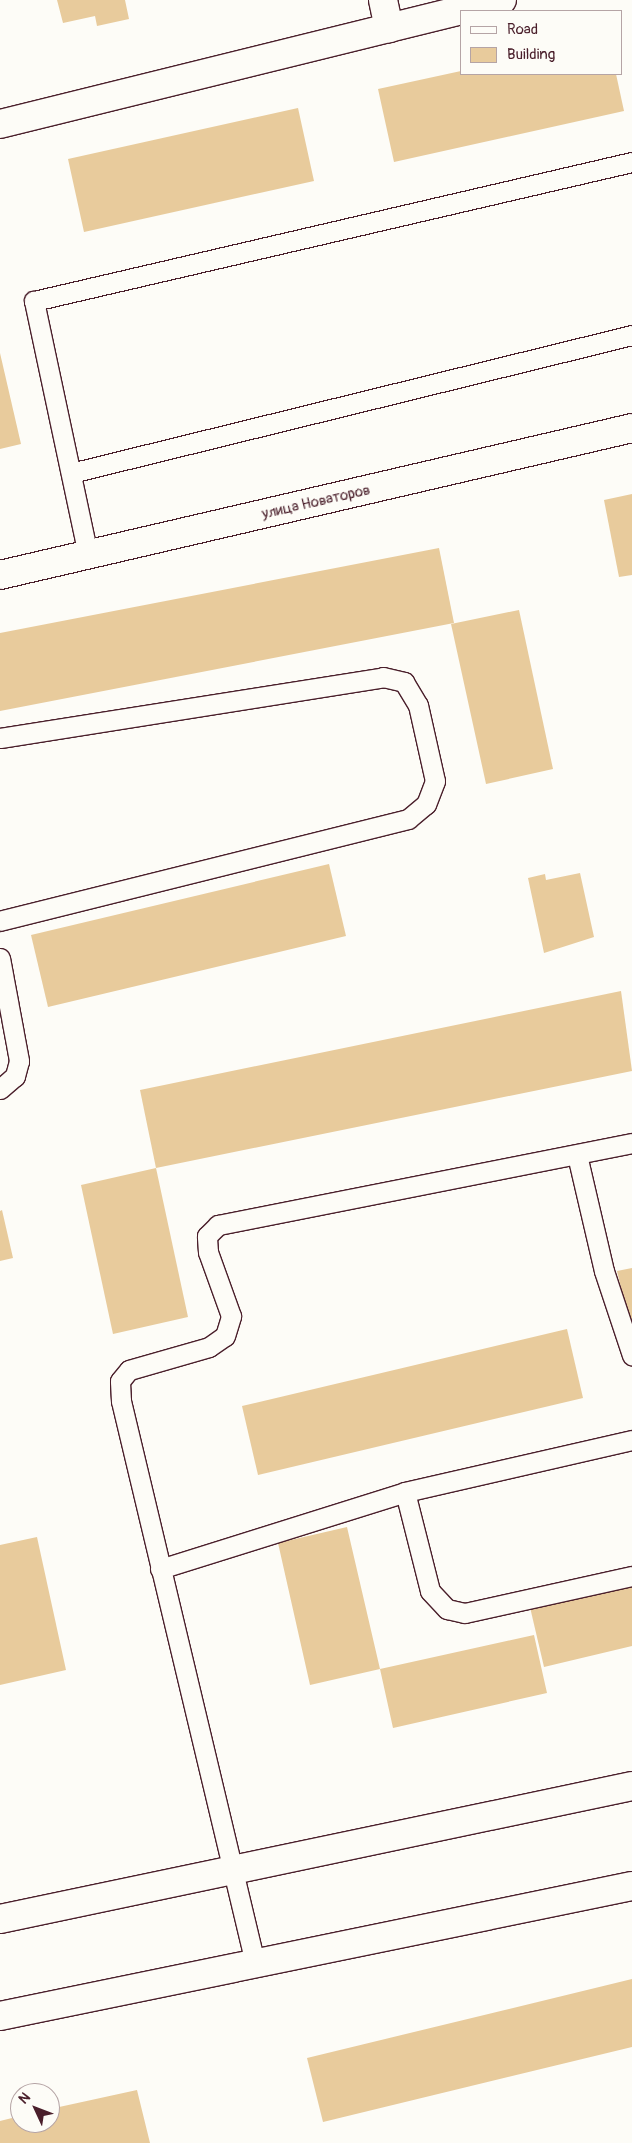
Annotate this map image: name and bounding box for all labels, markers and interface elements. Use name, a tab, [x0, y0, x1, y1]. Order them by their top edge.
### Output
legend	[460, 10, 622, 75]
text: Road	[507, 20, 538, 39]
text: Building	[507, 45, 555, 64]
street label: улица Новаторов	[260, 481, 372, 523]
north arrow	[10, 2083, 60, 2133]
text: N	[15, 2089, 34, 2107]

